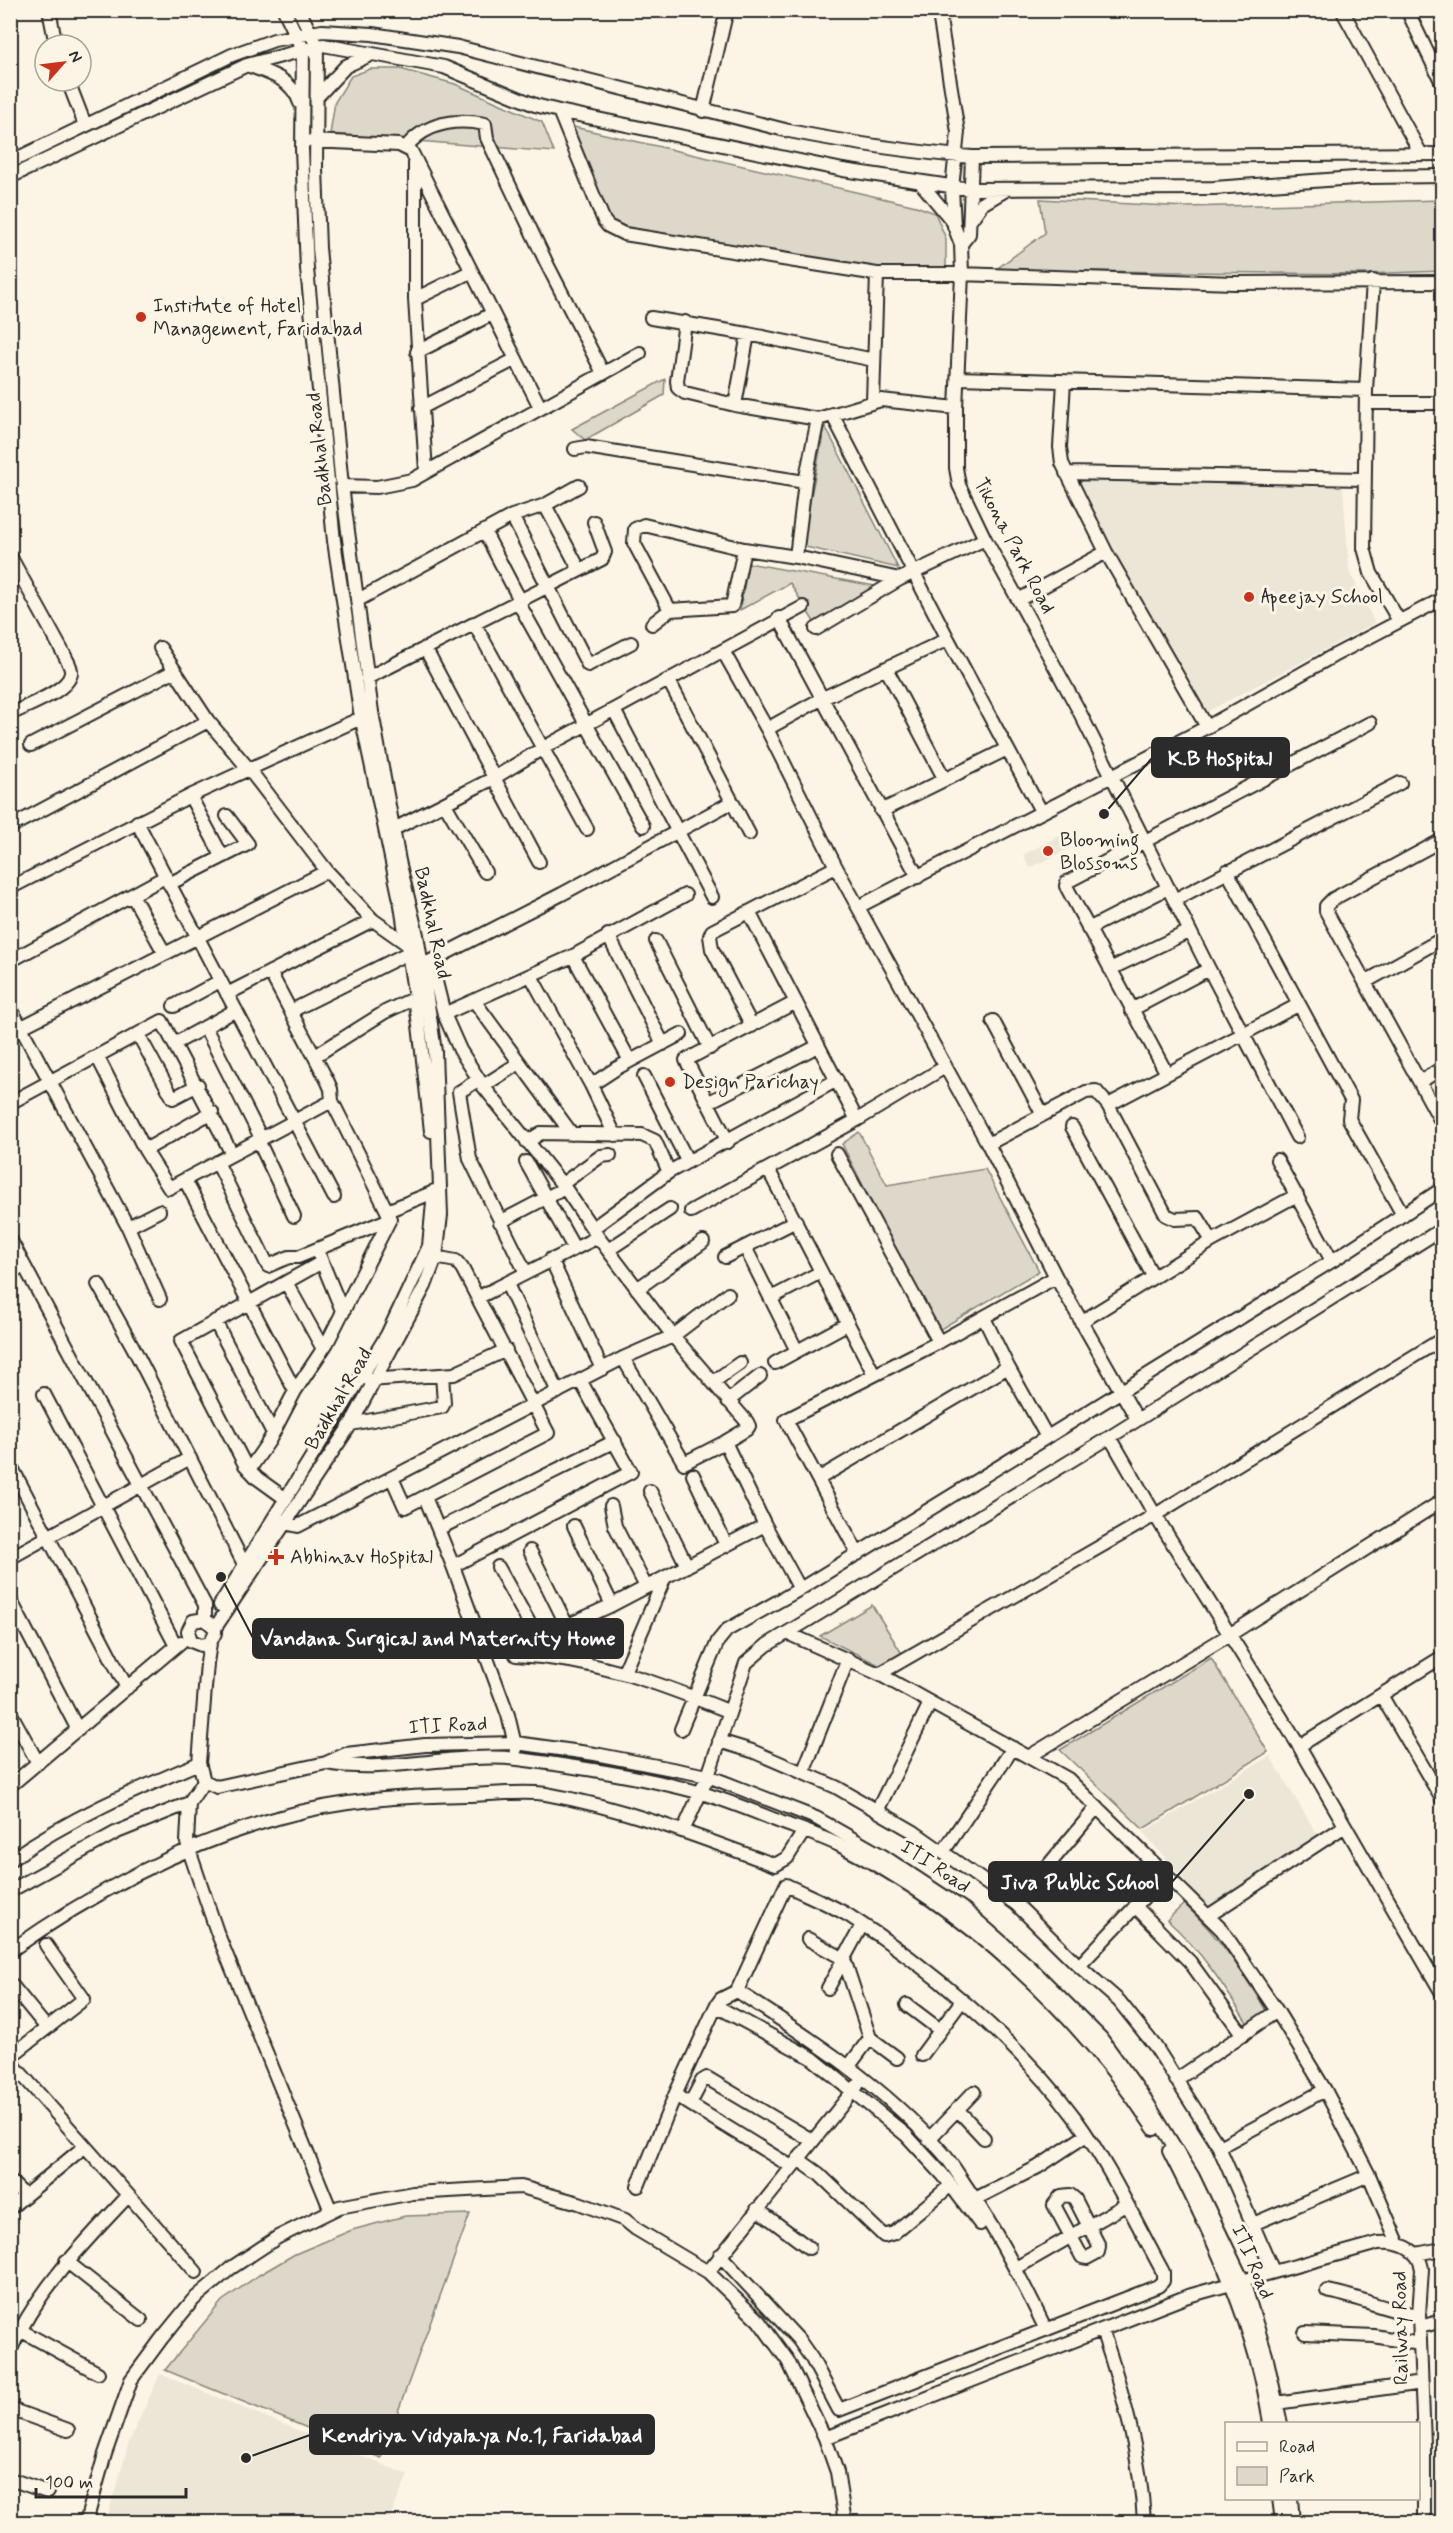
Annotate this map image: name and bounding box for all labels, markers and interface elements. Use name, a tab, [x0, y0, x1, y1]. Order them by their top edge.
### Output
north arrow	[33, 33, 93, 93]
text: N	[63, 47, 87, 66]
place label: Institute of Hotel Management, Faridabad	[153, 293, 363, 344]
marker: Institute of Hotel Management, Faridabad	[134, 310, 148, 324]
street label: Badkhal Road	[301, 391, 339, 507]
street label: Tikona Park Road	[967, 473, 1061, 619]
place label: Apeejay School	[1261, 584, 1383, 612]
marker: Apeejay School	[1242, 590, 1256, 604]
callout: K.B Hospital	[1152, 738, 1289, 777]
text: K.B Hospital	[1168, 745, 1272, 773]
place label: Blooming Blossoms	[1060, 827, 1139, 877]
marker: Blooming Blossoms	[1041, 844, 1055, 858]
street label: Badkhal Road	[407, 865, 457, 981]
place label: Design Parichay	[682, 1069, 819, 1097]
marker: Design Parichay	[663, 1075, 677, 1089]
street label: Badkhal Road	[299, 1343, 379, 1455]
place label: Abhinav Hospital	[290, 1544, 433, 1571]
marker: Abhinav Hospital	[267, 1548, 285, 1566]
callout: Vandana Surgical and Maternity Home	[253, 1619, 623, 1658]
text: Vandana Surgical and Maternity Home	[260, 1625, 616, 1653]
street label: ITI Road	[408, 1710, 488, 1742]
street label: ITI Road	[895, 1834, 975, 1900]
callout: Jiva Public School	[989, 1862, 1172, 1901]
text: Jiva Public School	[1000, 1869, 1160, 1897]
street label: ITI Road	[1224, 2220, 1280, 2304]
street label: Railway Road	[1387, 2271, 1415, 2385]
callout: Kendriya Vidyalaya No.1, Faridabad	[310, 2415, 654, 2454]
text: Kendriya Vidyalaya No.1, Faridabad	[322, 2422, 642, 2450]
legend	[1225, 2422, 1420, 2500]
text: Road	[1279, 2435, 1315, 2459]
scale bar	[36, 2461, 186, 2499]
text: Park	[1279, 2465, 1315, 2489]
text: 100 m	[45, 2471, 93, 2495]

